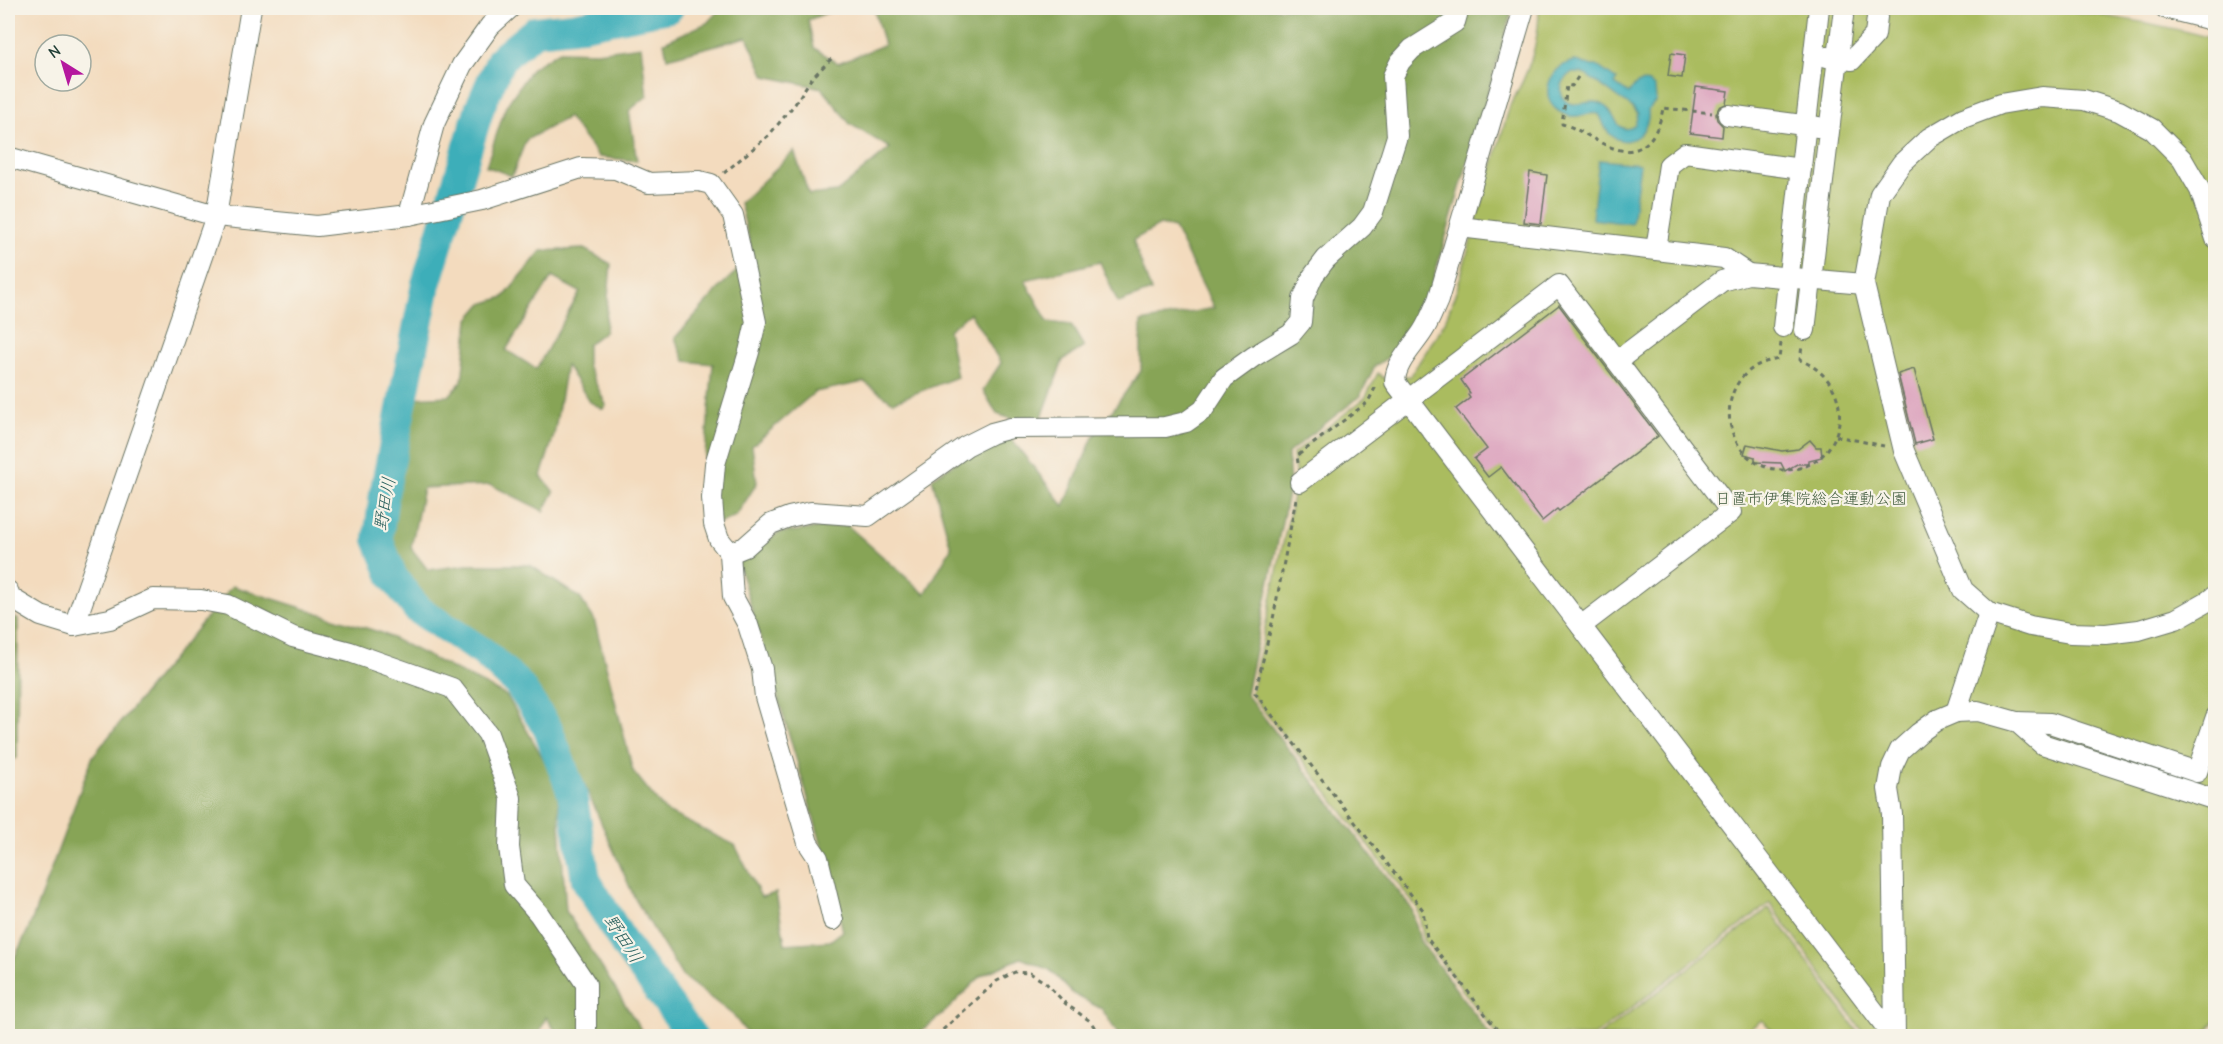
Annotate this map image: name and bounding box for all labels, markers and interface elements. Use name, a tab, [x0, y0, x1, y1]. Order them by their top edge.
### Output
north arrow	[33, 33, 93, 93]
text: N	[45, 41, 64, 62]
water label: 野田川	[370, 476, 400, 532]
park label: 日置市伊集院総合運動公園	[1715, 490, 1907, 508]
water label: 野田川	[599, 911, 647, 967]

